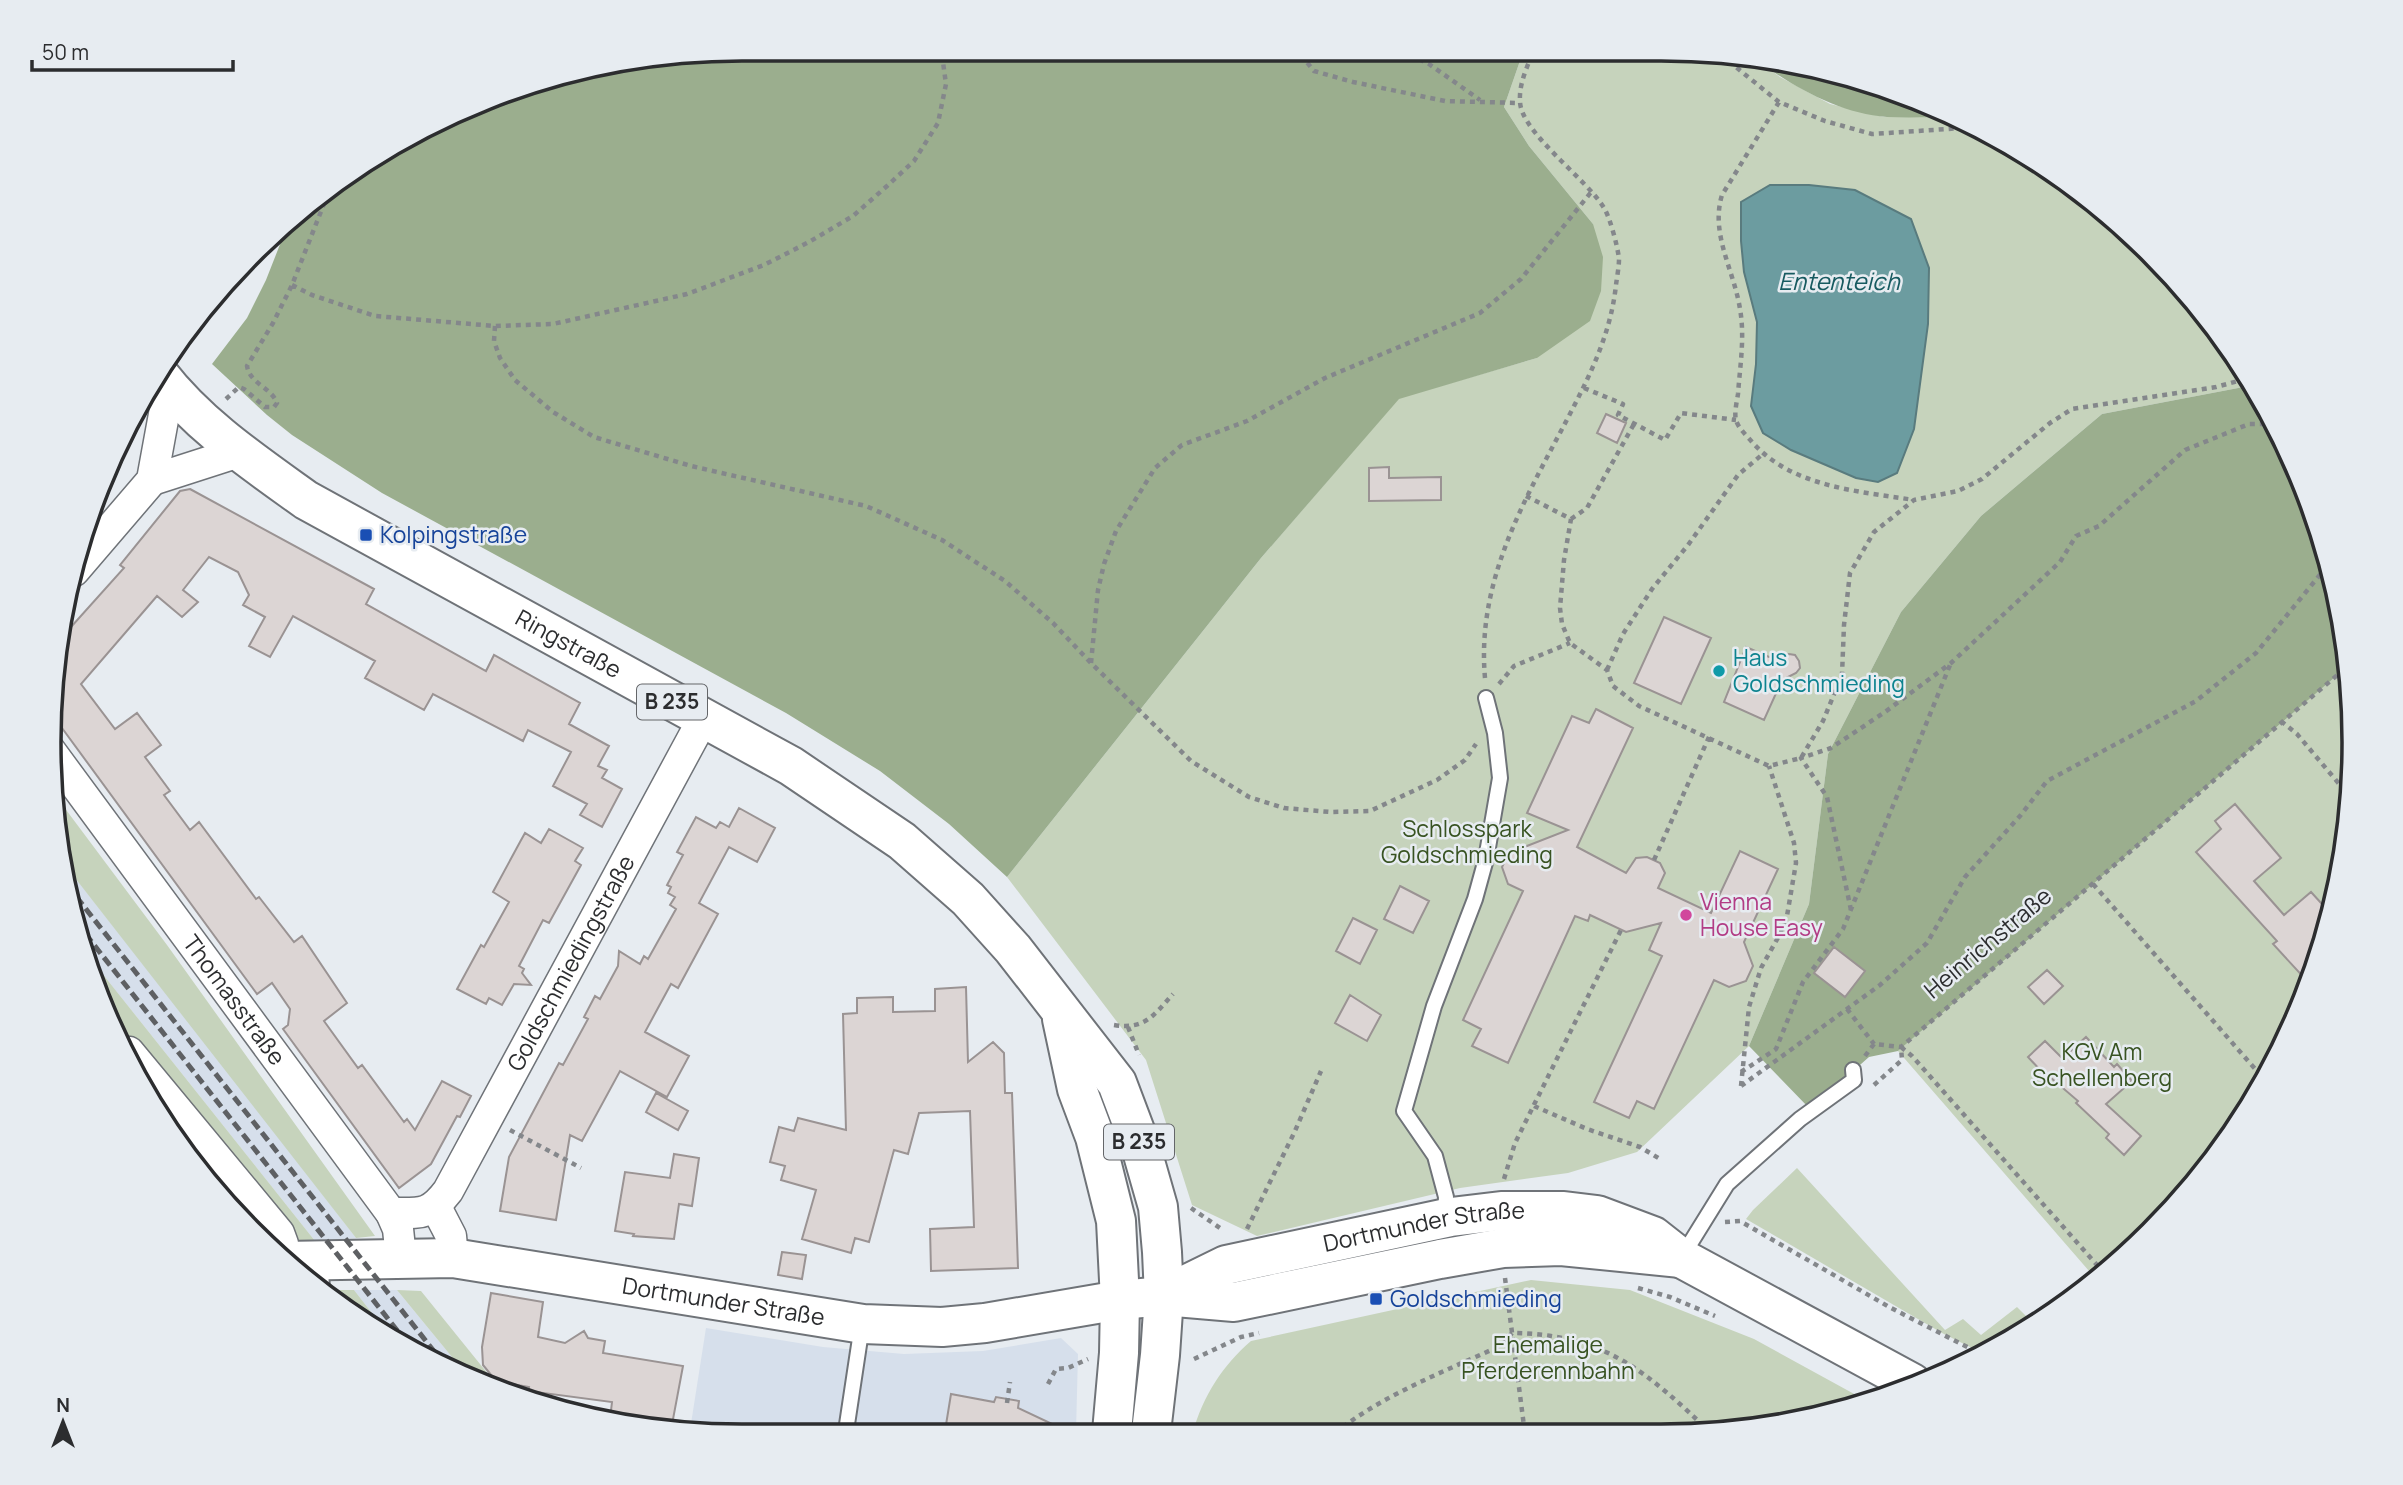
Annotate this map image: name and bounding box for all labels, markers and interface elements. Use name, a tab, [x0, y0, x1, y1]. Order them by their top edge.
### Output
scale bar	[32, 28, 233, 72]
text: 50 m	[42, 38, 89, 66]
water label: Ententeich	[1778, 264, 1900, 297]
place label: Kolpingstraße	[380, 518, 527, 550]
marker: Kolpingstraße	[358, 527, 374, 543]
street label: Ringstraße	[510, 601, 628, 685]
place label: Haus Goldschmieding	[1733, 641, 1905, 699]
marker: Haus Goldschmieding	[1711, 663, 1727, 679]
road number: B 235	[637, 684, 707, 720]
park label: Schlosspark Goldschmieding	[1381, 812, 1553, 870]
street label: Goldschmiedingstraße	[499, 849, 642, 1076]
street label: Heinrichstraße	[1917, 879, 2058, 1005]
place label: Vienna House Easy	[1700, 885, 1823, 943]
marker: Vienna House Easy	[1678, 907, 1694, 923]
street label: Thomasstraße	[176, 928, 294, 1071]
park label: KGV Am Schellenberg	[2032, 1035, 2172, 1093]
road number: B 235	[1104, 1124, 1174, 1160]
street label: Dortmunder Straße	[1320, 1194, 1525, 1259]
street label: Dortmunder Straße	[620, 1268, 827, 1333]
place label: Goldschmieding	[1390, 1282, 1562, 1314]
marker: Goldschmieding	[1368, 1291, 1384, 1307]
park label: Ehemalige Pferderennbahn	[1461, 1328, 1635, 1386]
north arrow	[28, 1387, 98, 1457]
text: N	[56, 1392, 70, 1418]

